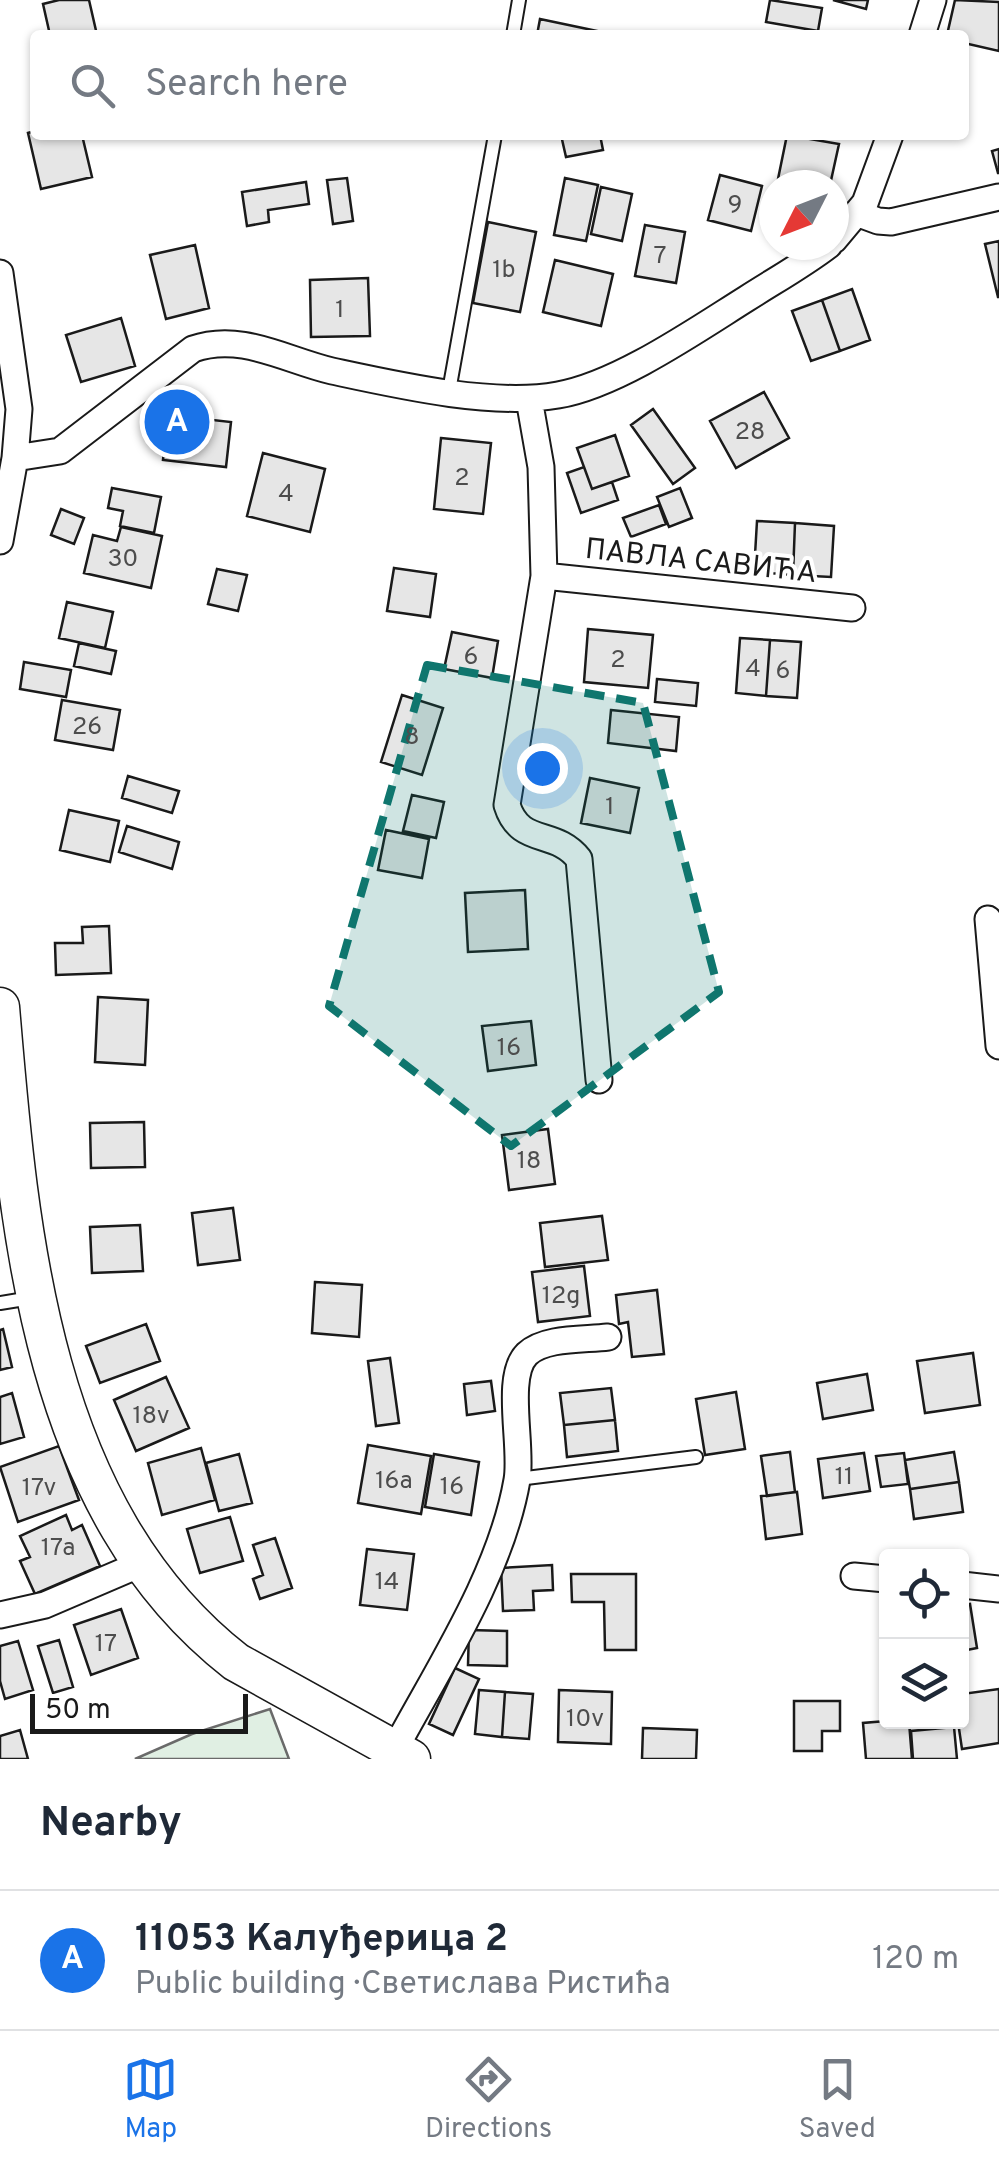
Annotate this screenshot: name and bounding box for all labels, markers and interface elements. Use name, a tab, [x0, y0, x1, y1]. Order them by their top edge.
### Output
search box	[30, 30, 969, 140]
icon: search	[65, 58, 120, 113]
text: Search here	[145, 61, 348, 110]
north arrow	[759, 170, 849, 260]
house number: 9	[728, 190, 742, 222]
house number: 7	[653, 241, 667, 273]
house number: 1b	[492, 255, 516, 287]
house number: 1	[335, 295, 345, 327]
pin: A	[144, 384, 210, 460]
house number: 28	[735, 417, 765, 449]
house number: 2	[454, 463, 470, 495]
house number: 4	[278, 479, 294, 511]
street label: ПАВЛА САВИЋА	[583, 532, 818, 593]
house number: 30	[108, 544, 138, 576]
house number: 6	[464, 642, 478, 674]
house number: 2	[610, 645, 626, 677]
house number: 4	[745, 654, 761, 686]
house number: 6	[776, 656, 790, 688]
house number: 26	[72, 712, 102, 744]
house number: 8	[404, 722, 420, 754]
your location	[517, 743, 568, 794]
house number: 1	[605, 792, 615, 824]
house number: 16	[497, 1033, 521, 1065]
house number: 18	[517, 1146, 541, 1178]
house number: 12g	[542, 1281, 580, 1313]
house number: 18v	[132, 1401, 170, 1433]
house number: 11	[835, 1462, 853, 1494]
house number: 16a	[375, 1466, 413, 1498]
house number: 16	[440, 1472, 464, 1504]
house number: 17v	[22, 1473, 56, 1505]
house number: 17a	[41, 1533, 75, 1565]
map controls	[879, 1549, 969, 1729]
button: locate	[879, 1549, 969, 1639]
house number: 14	[375, 1567, 399, 1599]
house number: 17	[95, 1629, 117, 1661]
button: layers	[879, 1639, 969, 1729]
scale bar	[30, 1689, 248, 1734]
text: 50 m	[45, 1693, 111, 1729]
house number: 10v	[566, 1704, 604, 1736]
text: Nearby	[40, 1798, 182, 1851]
text: 11053 Калуђерица 2	[135, 1916, 508, 1965]
text: A	[61, 1940, 84, 1980]
text: 120 m	[872, 1940, 959, 1980]
text: Public building · Светислава Ристића	[135, 1965, 671, 2005]
tab: Map	[123, 2052, 178, 2148]
tab: Directions	[425, 2052, 552, 2148]
tab: Saved	[799, 2052, 876, 2148]

